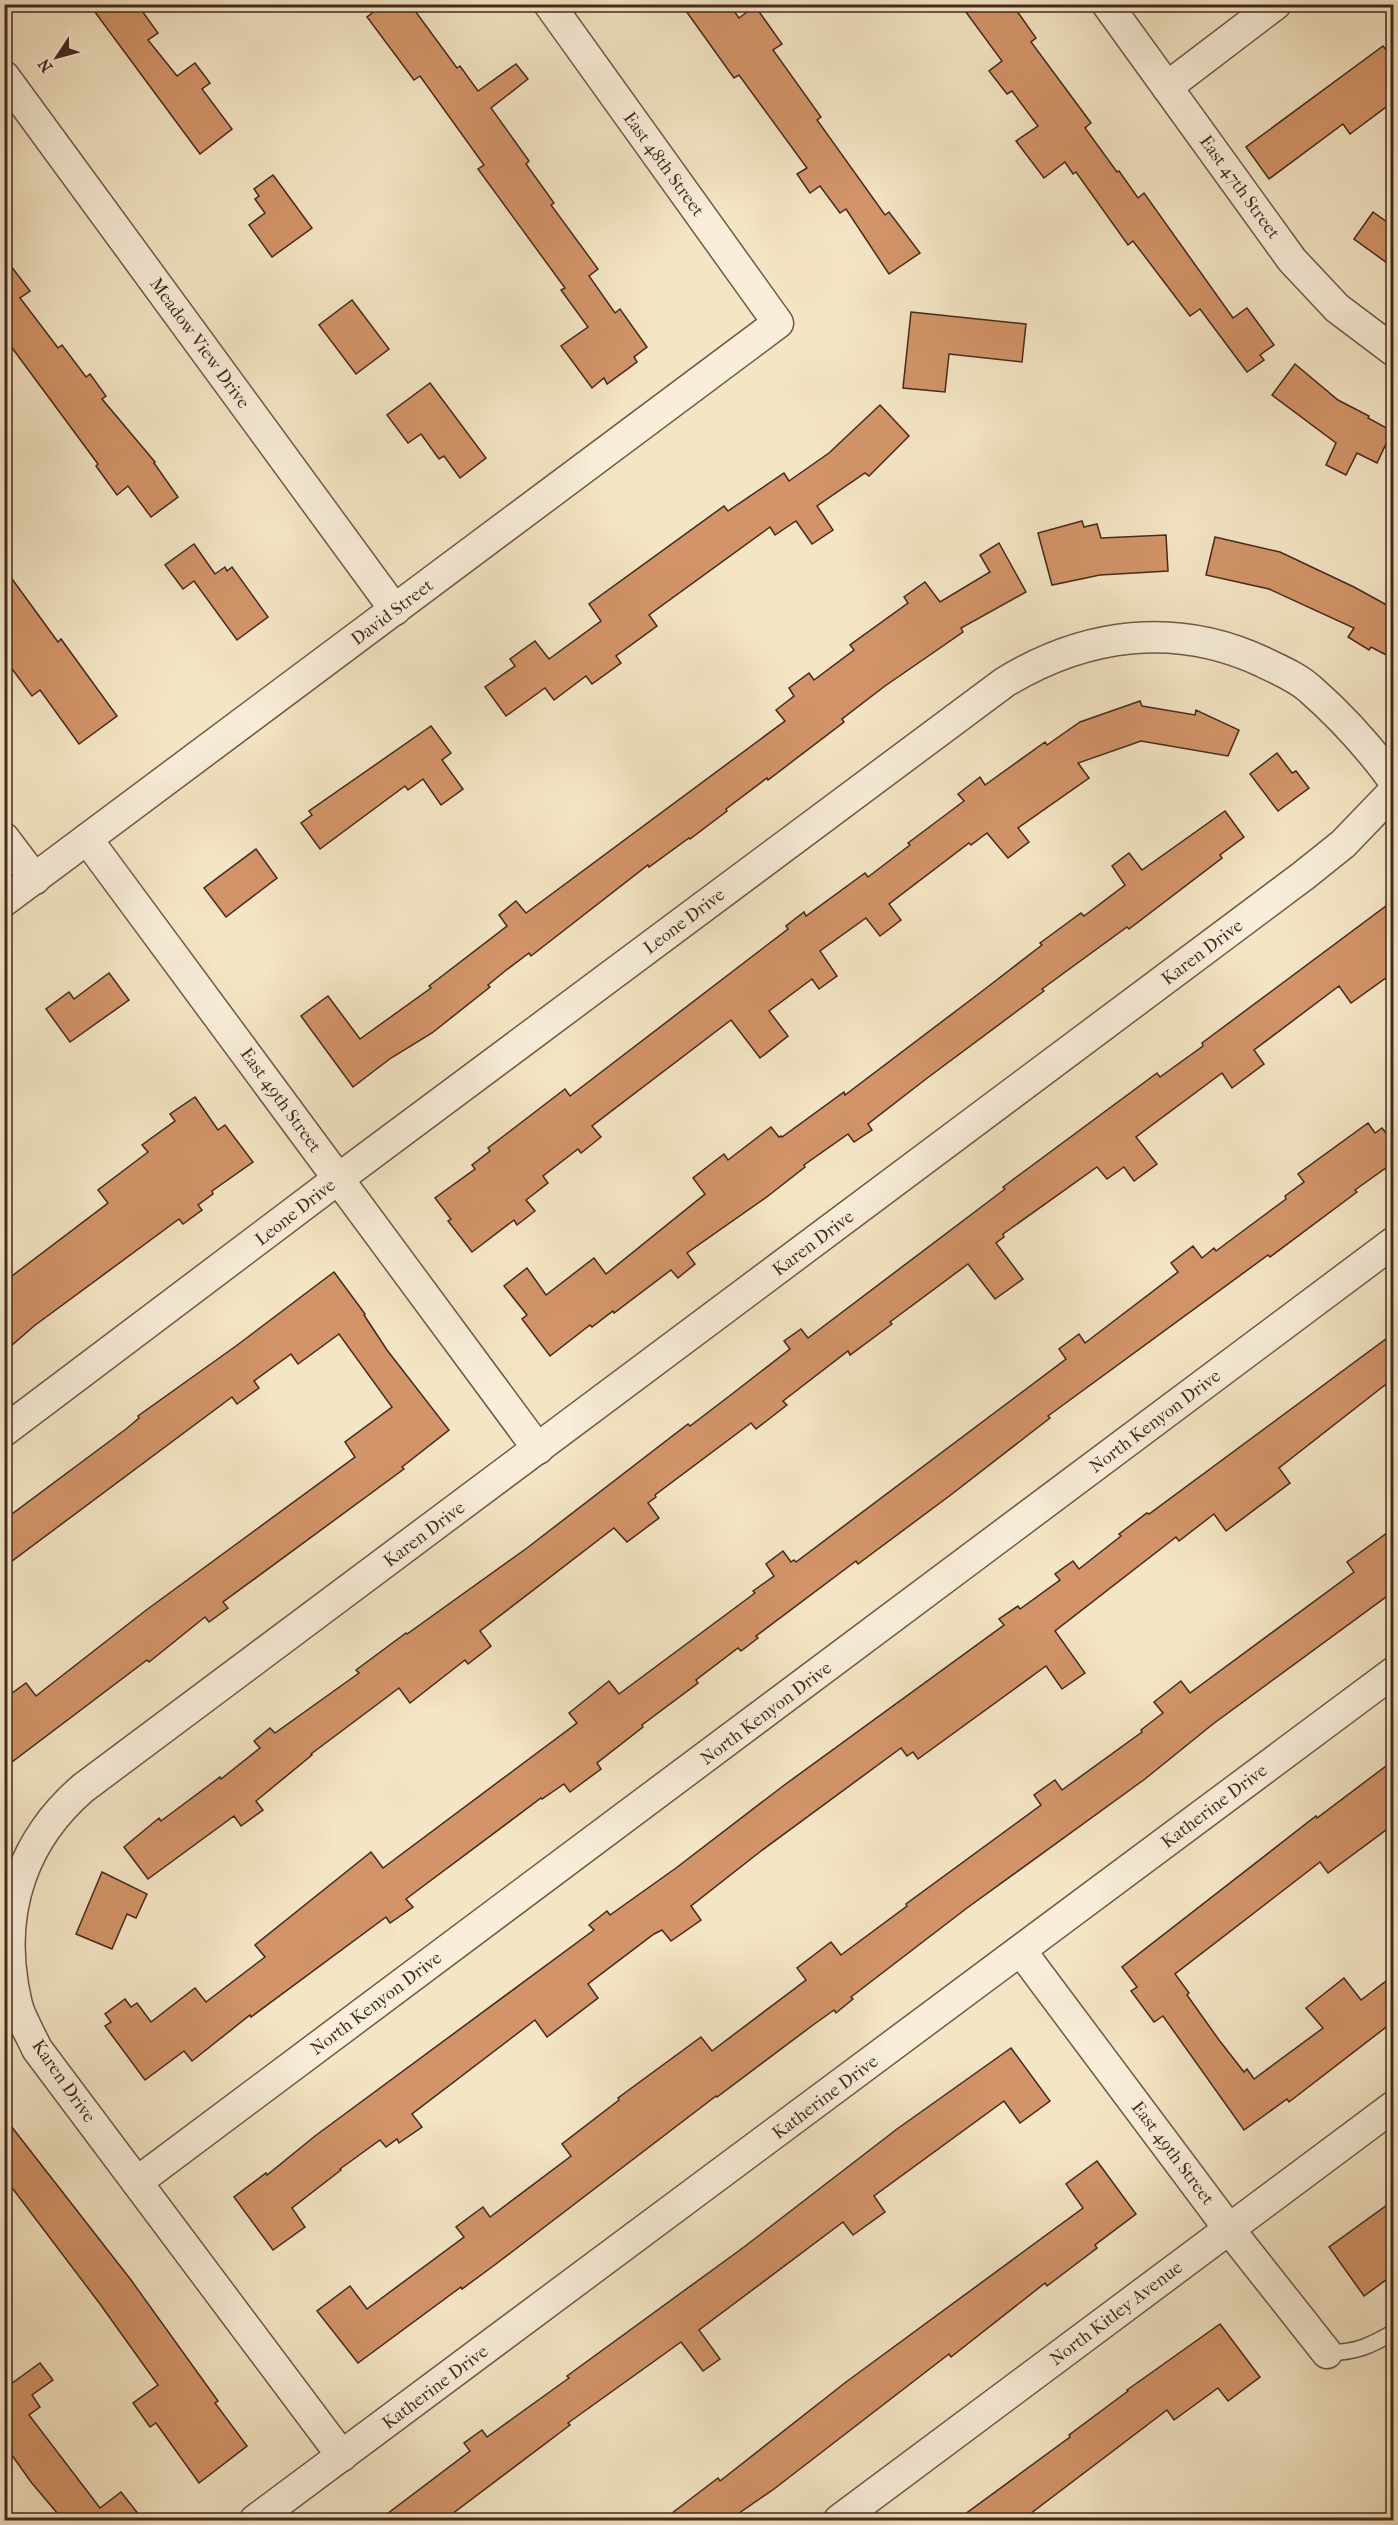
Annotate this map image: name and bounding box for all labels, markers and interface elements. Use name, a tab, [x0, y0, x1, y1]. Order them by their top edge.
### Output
north arrow	[27, 27, 87, 87]
text: N	[34, 54, 57, 76]
street label: East 48th Street	[619, 108, 709, 221]
street label: East 47th Street	[1195, 131, 1285, 244]
street label: Meadow View Drive	[145, 274, 254, 413]
street label: David Street	[347, 574, 438, 650]
street label: Leone Drive	[640, 884, 729, 959]
street label: Karen Drive	[1158, 915, 1247, 990]
street label: East 49th Street	[236, 1044, 326, 1157]
street label: Leone Drive	[251, 1175, 340, 1250]
street label: Karen Drive	[769, 1206, 858, 1281]
street label: North Kenyon Drive	[1086, 1365, 1225, 1478]
street label: Karen Drive	[380, 1497, 469, 1572]
street label: North Kenyon Drive	[697, 1657, 836, 1770]
street label: Katherine Drive	[1157, 1760, 1271, 1853]
street label: North Kenyon Drive	[307, 1947, 446, 2060]
street label: Karen Drive	[27, 2036, 100, 2127]
street label: Katherine Drive	[768, 2051, 882, 2144]
street label: East 49th Street	[1127, 2097, 1219, 2210]
street label: North Kitley Avenue	[1046, 2257, 1187, 2370]
street label: Katherine Drive	[378, 2341, 492, 2434]

